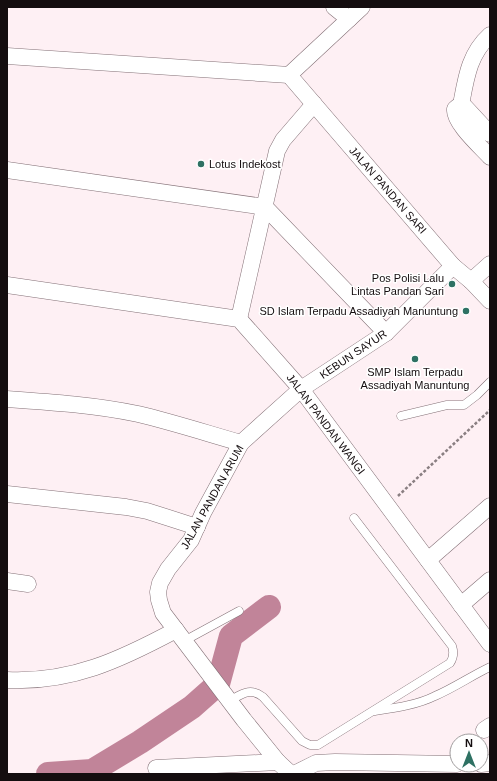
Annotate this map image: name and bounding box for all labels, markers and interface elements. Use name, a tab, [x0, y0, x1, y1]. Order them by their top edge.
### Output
street label: JALAN PANDAN SARI	[347, 144, 429, 236]
place label: Lotus Indekost	[209, 158, 281, 170]
marker: Lotus Indekost	[196, 159, 206, 169]
place label: Pos Polisi Lalu Lintas Pandan Sari	[351, 272, 444, 297]
marker: Pos Polisi Lalu Lintas Pandan Sari	[447, 279, 457, 289]
place label: SD Islam Terpadu Assadiyah Manuntung	[259, 305, 458, 317]
marker: SD Islam Terpadu Assadiyah Manuntung	[461, 306, 471, 316]
street label: KEBUN SAYUR	[317, 327, 389, 381]
marker: SMP Islam Terpadu Assadiyah Manuntung	[410, 354, 420, 364]
place label: SMP Islam Terpadu Assadiyah Manuntung	[361, 366, 469, 391]
street label: JALAN PANDAN WANGI	[284, 372, 368, 476]
street label: JALAN PANDAN ARUM	[178, 443, 246, 551]
north arrow	[449, 733, 489, 773]
text: N	[465, 737, 473, 749]

